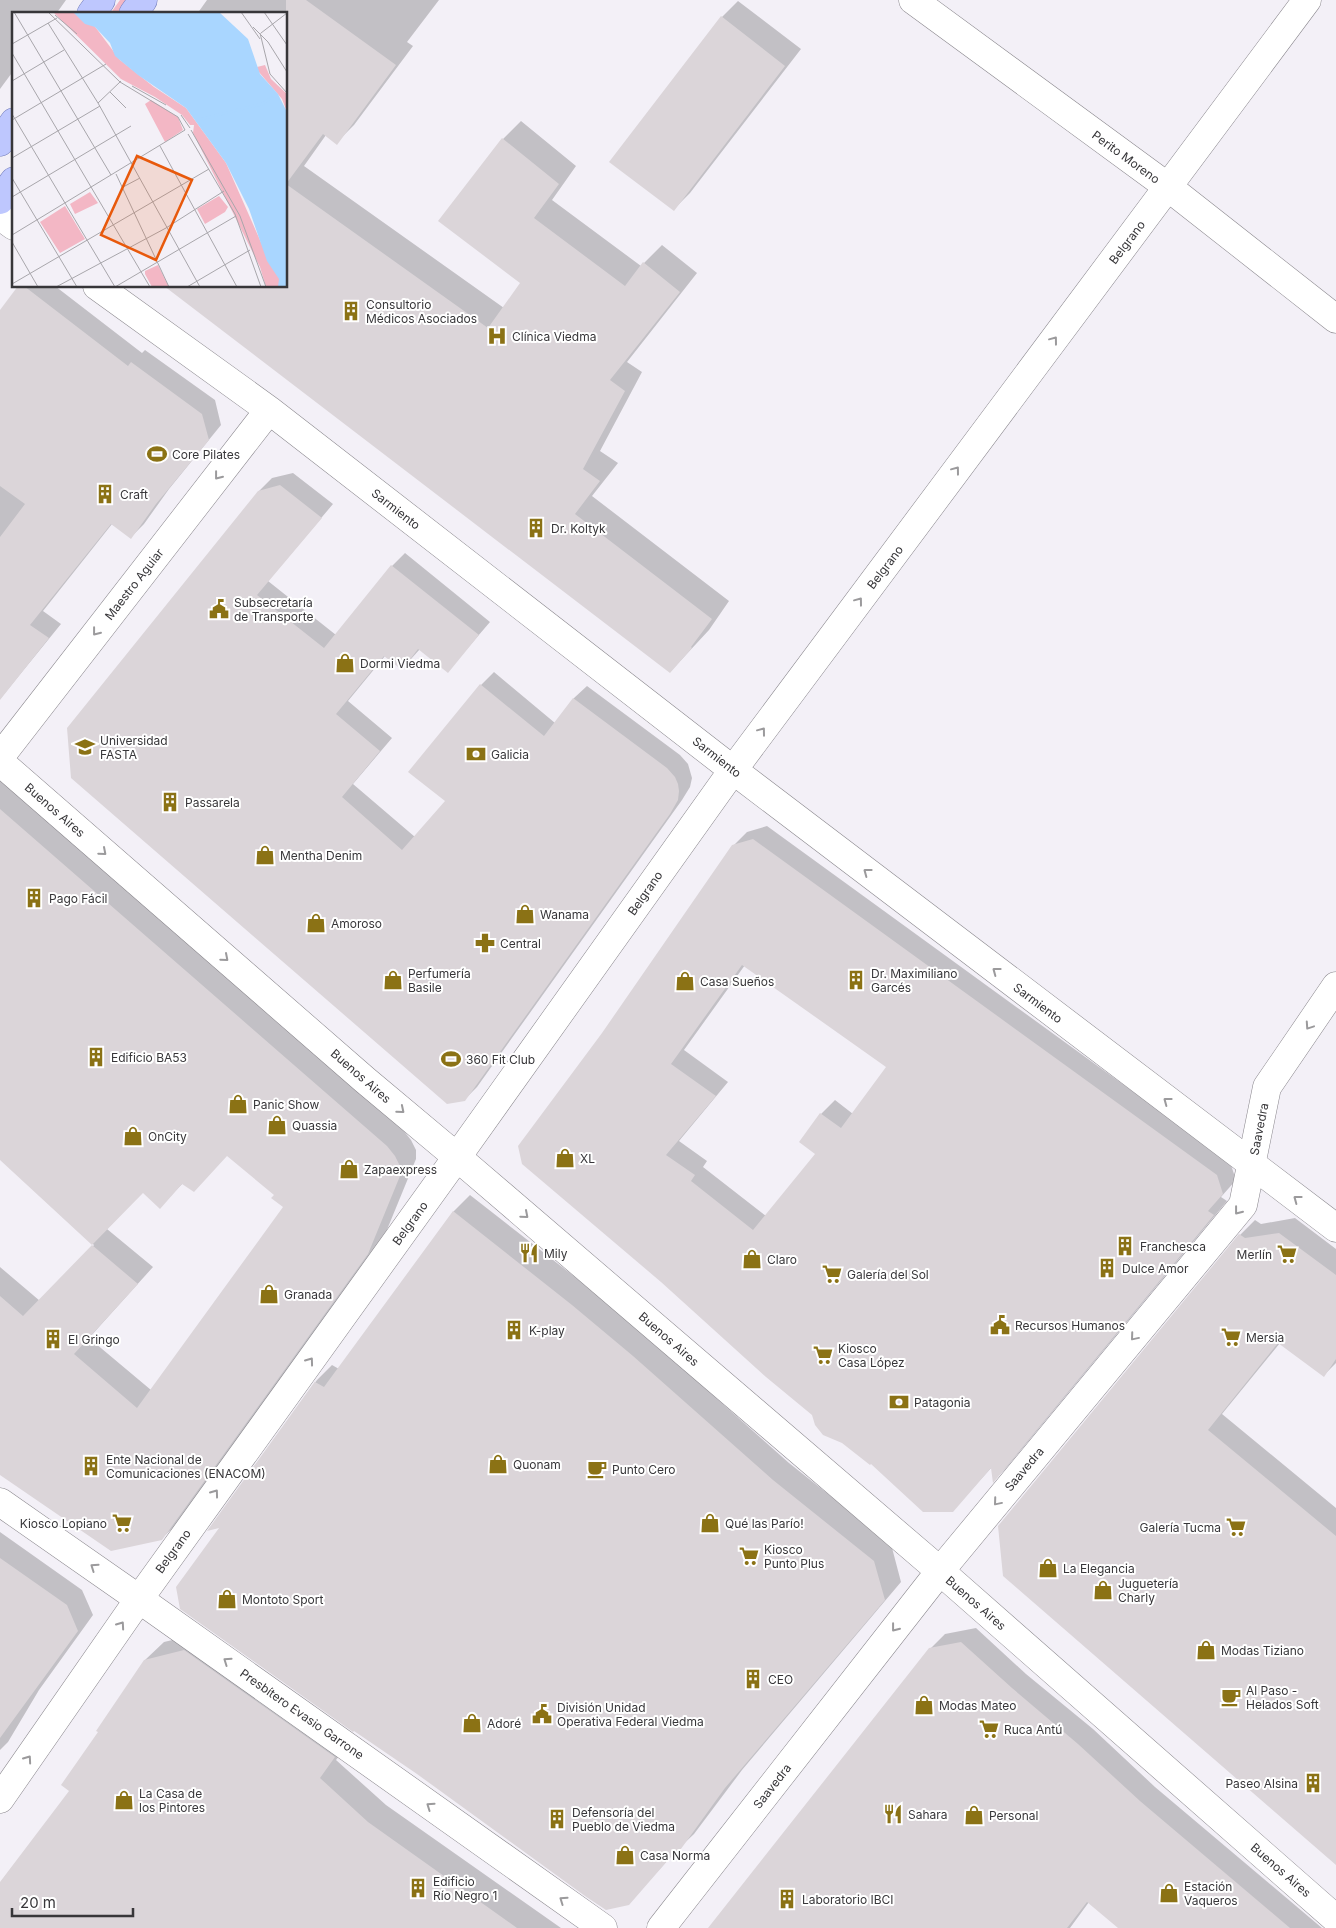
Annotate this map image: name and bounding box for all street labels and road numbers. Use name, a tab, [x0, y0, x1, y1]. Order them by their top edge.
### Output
street label: Perito Moreno	[1089, 127, 1163, 187]
street label: Belgrano	[1106, 217, 1148, 267]
street label: Sarmiento	[369, 485, 423, 533]
street label: Belgrano	[864, 542, 906, 592]
street label: Maestro Aguiar	[101, 545, 167, 623]
street label: Sarmiento	[690, 733, 744, 781]
street label: Buenos Aires	[22, 780, 88, 840]
street label: Belgrano	[624, 868, 666, 918]
street label: Sarmiento	[1010, 980, 1066, 1026]
street label: Buenos Aires	[328, 1046, 394, 1106]
street label: Saavedra	[1247, 1102, 1271, 1156]
street label: Belgrano	[389, 1198, 431, 1248]
street label: Buenos Aires	[636, 1309, 702, 1369]
street label: Saavedra	[1001, 1444, 1047, 1494]
street label: Belgrano	[152, 1526, 194, 1576]
street label: Buenos Aires	[943, 1573, 1009, 1633]
street label: Presbítero Evasio Garrone	[237, 1665, 367, 1763]
street label: Saavedra	[750, 1760, 794, 1812]
street label: Buenos Aires	[1248, 1840, 1314, 1900]

